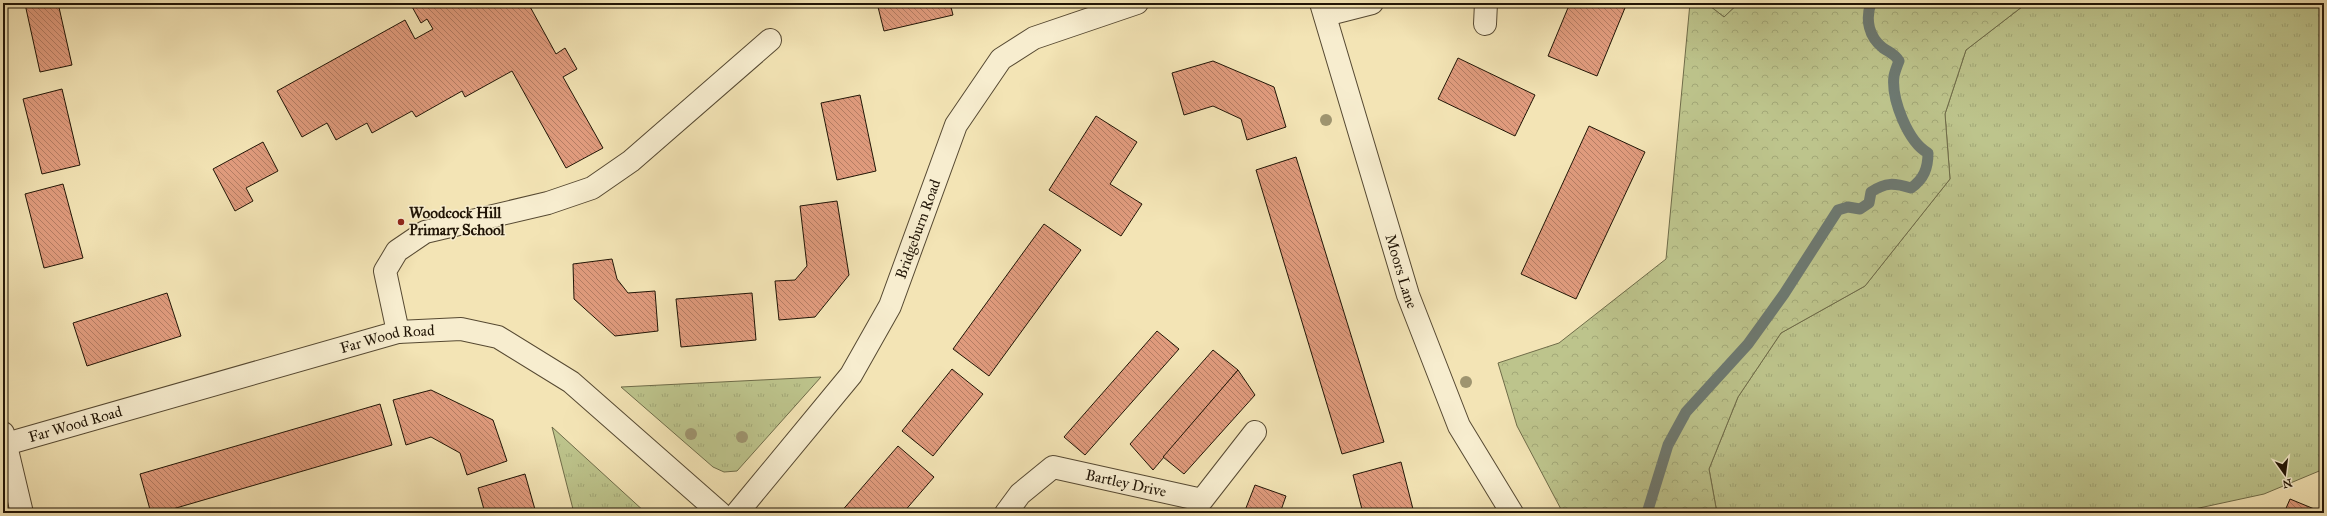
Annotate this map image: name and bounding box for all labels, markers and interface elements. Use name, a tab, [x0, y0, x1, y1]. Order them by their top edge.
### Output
street label: Bridgeburn Road	[892, 177, 945, 281]
place label: Woodcock Hill Primary School	[409, 204, 506, 240]
marker: Woodcock Hill Primary School	[396, 217, 406, 227]
street label: Moors Lane	[1381, 232, 1421, 311]
street label: Far Wood Road	[338, 321, 435, 357]
street label: Far Wood Road	[26, 402, 125, 446]
north arrow	[2265, 454, 2305, 494]
street label: Bartley Drive	[1084, 465, 1168, 501]
text: N	[2281, 476, 2293, 491]

